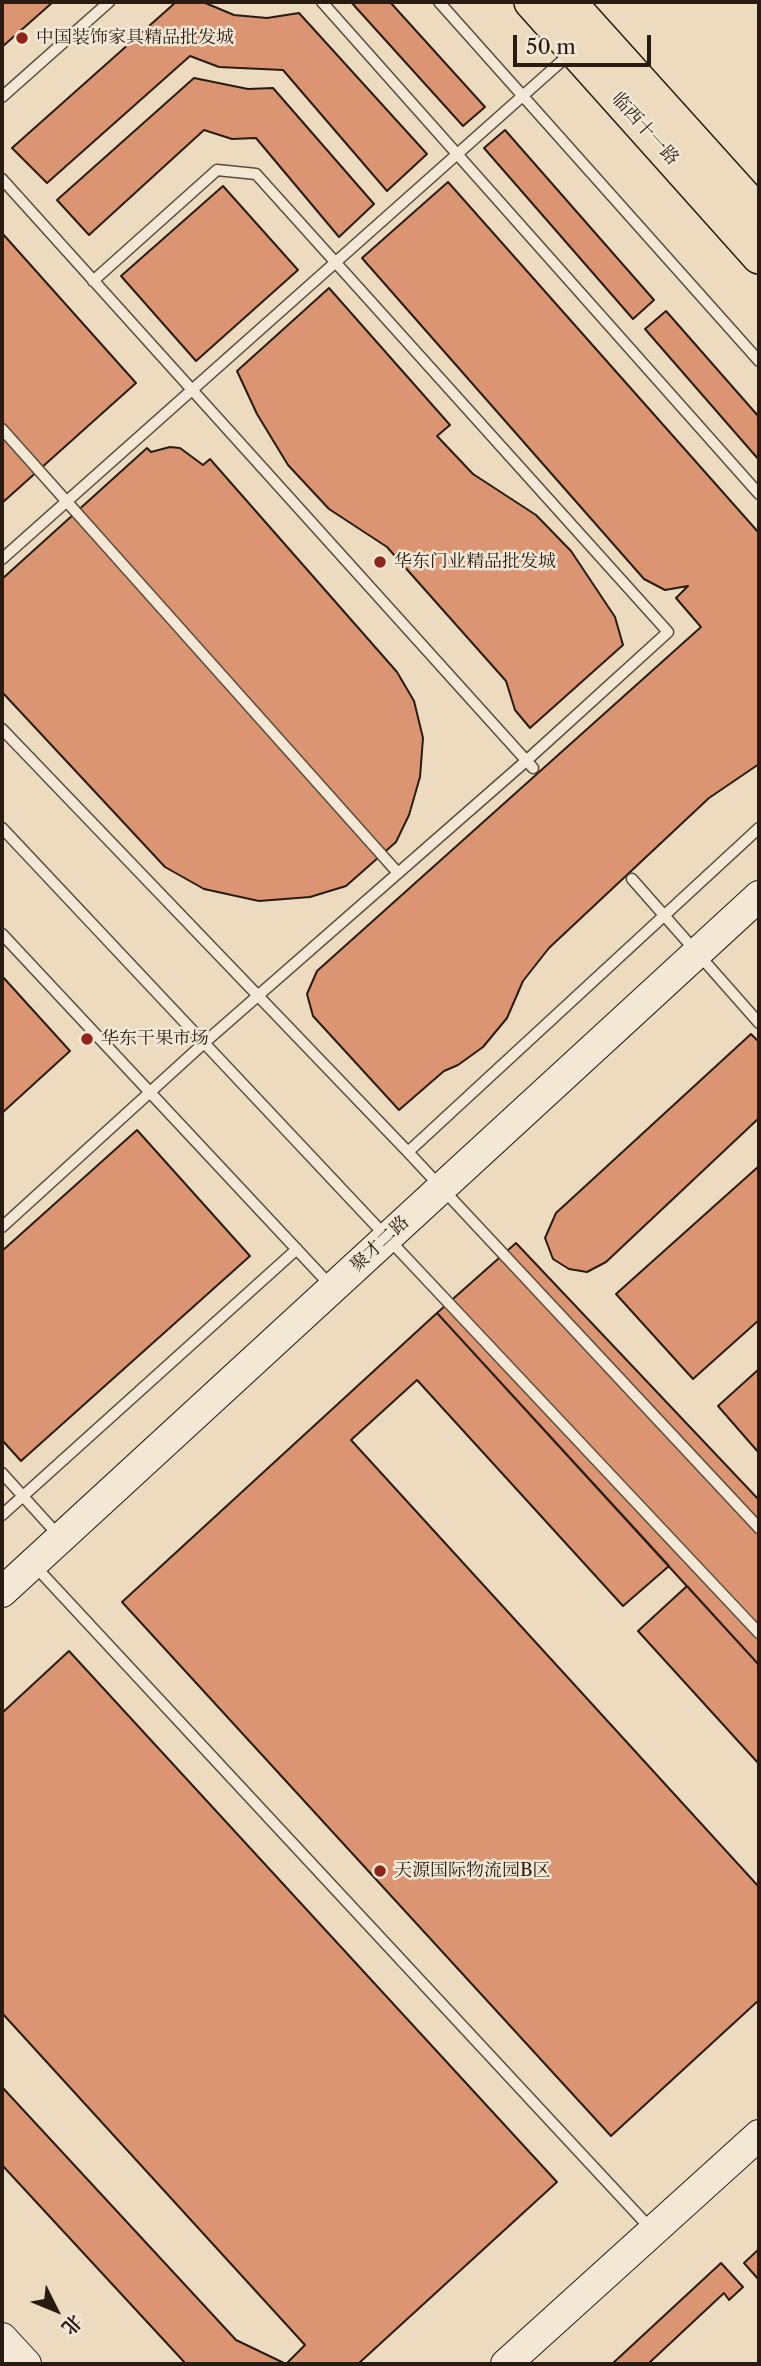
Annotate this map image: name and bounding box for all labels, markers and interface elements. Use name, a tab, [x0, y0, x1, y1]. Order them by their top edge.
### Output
scale bar	[516, 21, 654, 65]
place label: 中国装饰家具精品批发城	[36, 27, 234, 49]
marker: 中国装饰家具精品批发城	[14, 30, 30, 46]
text: 50 m	[526, 34, 576, 59]
street label: 临西十一路	[607, 88, 683, 170]
place label: 华东门业精品批发城	[394, 551, 556, 573]
marker: 华东门业精品批发城	[372, 554, 388, 570]
place label: 华东干果市场	[101, 1028, 209, 1050]
marker: 华东干果市场	[79, 1031, 95, 1047]
street label: 聚才二路	[346, 1212, 414, 1276]
place label: 天源国际物流园B区	[394, 1860, 551, 1882]
marker: 天源国际物流园B区	[372, 1863, 388, 1879]
north arrow	[21, 2275, 91, 2345]
text: 北	[57, 2310, 87, 2339]

